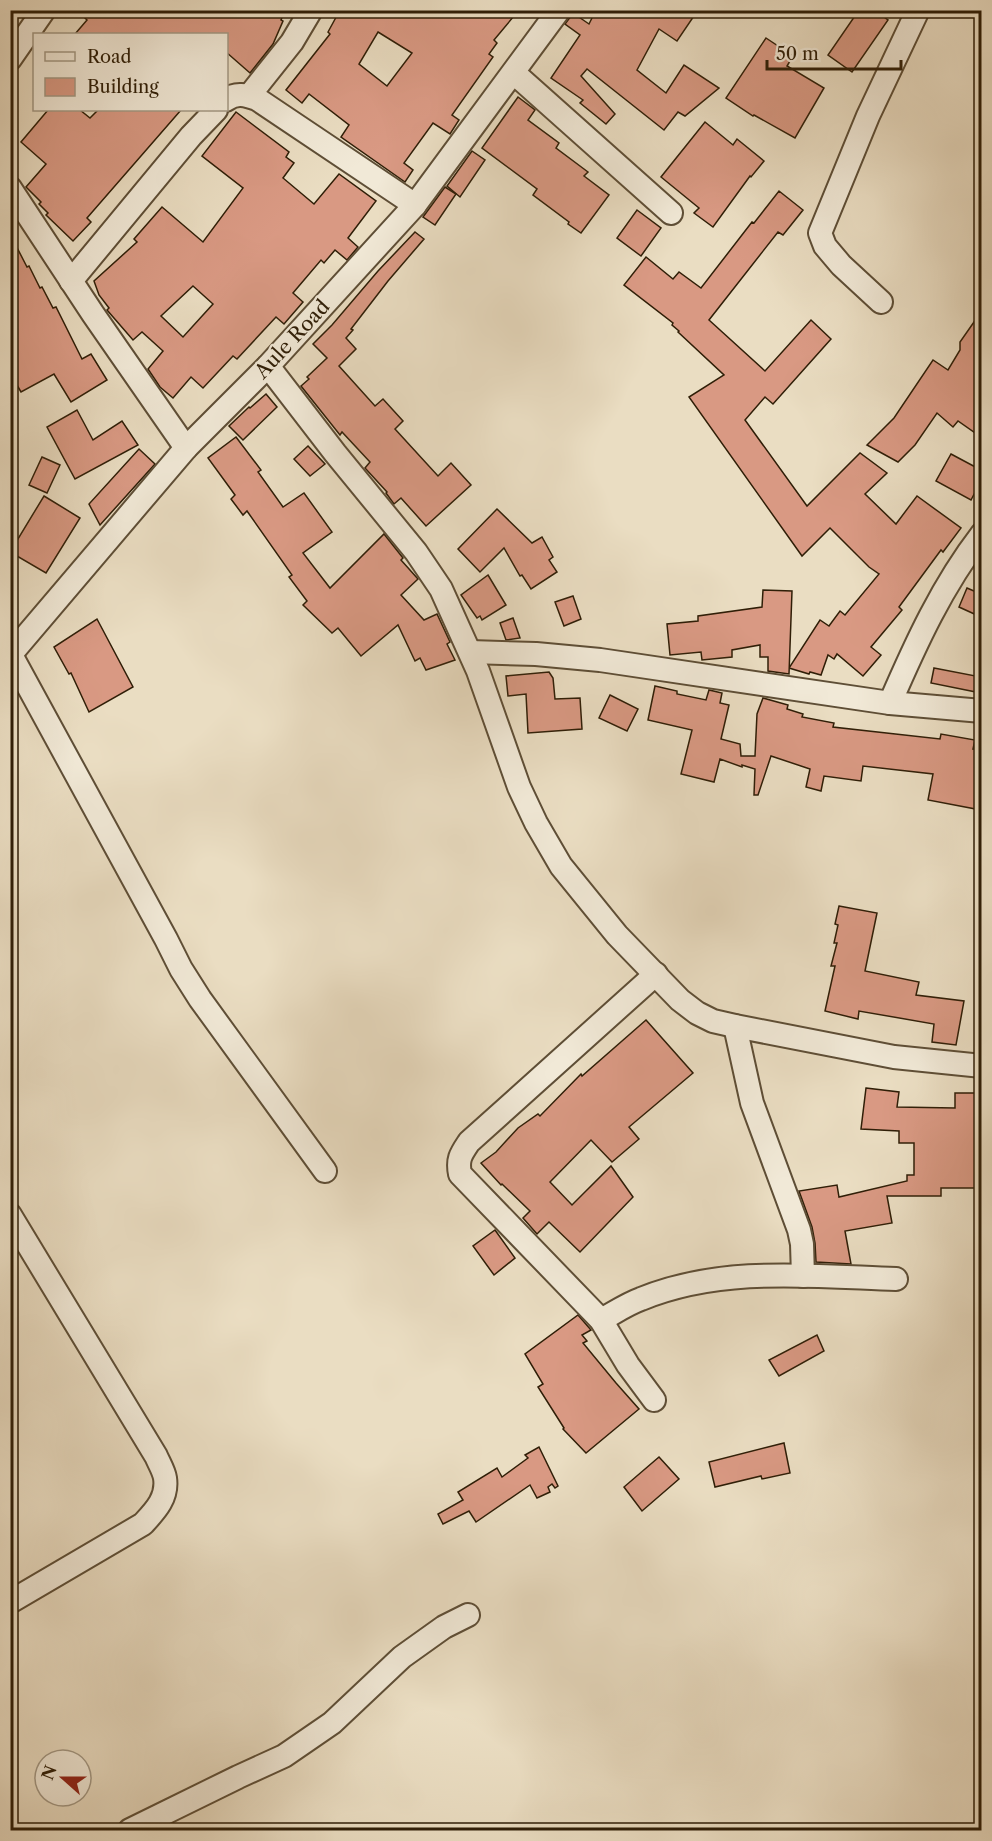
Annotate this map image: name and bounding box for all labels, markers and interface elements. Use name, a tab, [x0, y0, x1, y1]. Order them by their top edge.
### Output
legend	[33, 33, 228, 111]
scale bar	[767, 33, 900, 71]
text: 50 m	[776, 43, 819, 65]
text: Road	[87, 46, 132, 68]
text: Building	[87, 76, 159, 98]
street label: Aule Road	[249, 295, 334, 384]
north arrow	[33, 1748, 93, 1808]
text: N	[37, 1762, 61, 1783]

